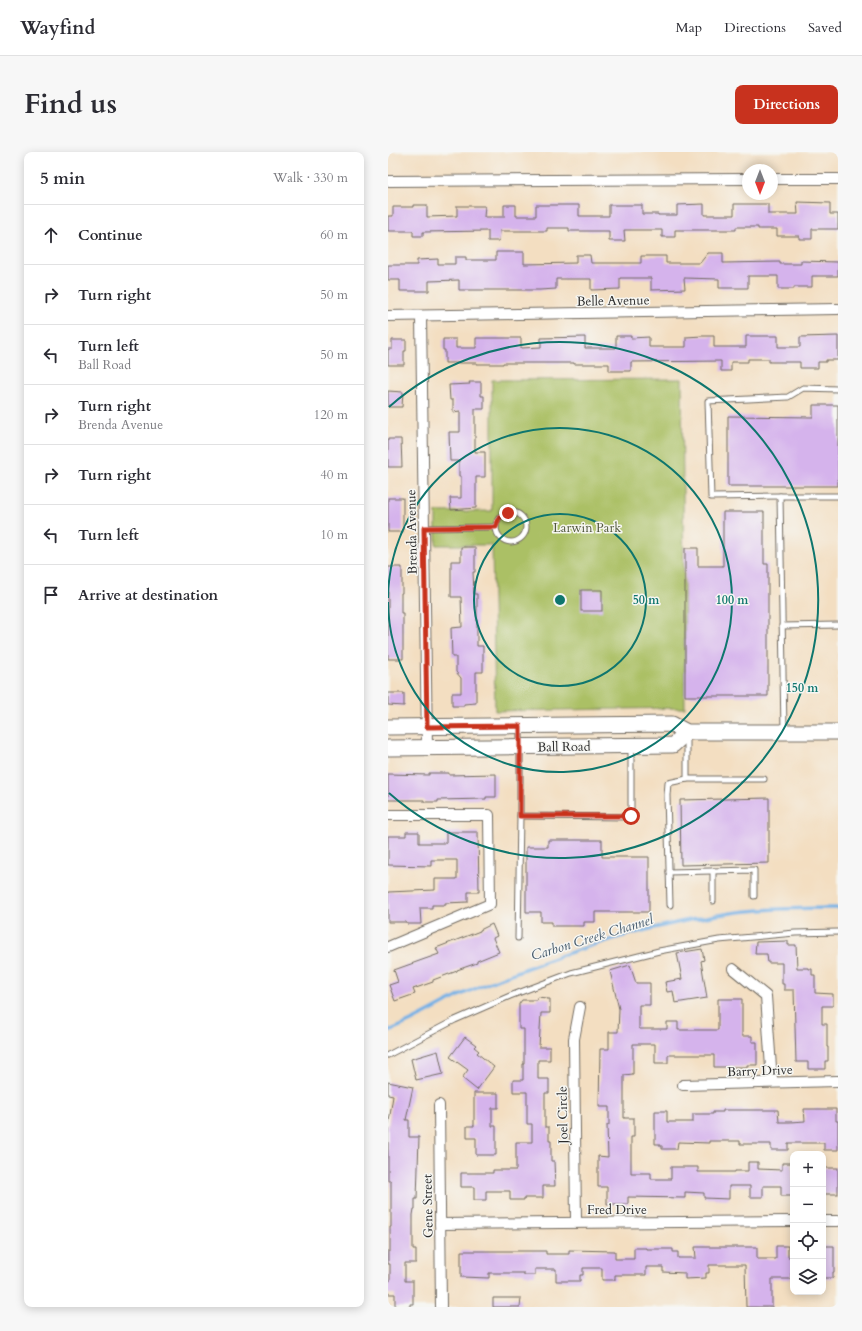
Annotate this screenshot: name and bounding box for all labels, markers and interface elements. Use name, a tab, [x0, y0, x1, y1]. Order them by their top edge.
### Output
text: Wayfind	[20, 15, 95, 41]
text: Map	[676, 18, 702, 37]
text: Directions	[724, 18, 786, 37]
text: Saved	[808, 18, 842, 37]
text: Find us	[24, 85, 117, 123]
button: Directions	[735, 85, 838, 124]
north arrow	[742, 164, 778, 200]
text: 5 min	[40, 167, 85, 190]
text: Walk · 330 m	[273, 169, 348, 187]
icon: ahead	[40, 224, 62, 246]
text: Continue	[78, 225, 143, 245]
text: 60 m	[320, 226, 348, 244]
icon: right	[40, 284, 62, 306]
text: Turn right	[78, 285, 151, 305]
text: 50 m	[320, 286, 348, 304]
street label: Belle Avenue	[576, 291, 650, 311]
text: Turn left	[78, 336, 139, 356]
icon: left	[40, 344, 62, 366]
text: 50 m	[320, 346, 348, 364]
text: Ball Road	[78, 356, 131, 374]
text: Turn right	[78, 396, 151, 416]
icon: right	[40, 404, 62, 426]
text: 120 m	[314, 406, 348, 424]
text: Brenda Avenue	[78, 416, 163, 434]
icon: right	[40, 464, 62, 486]
text: Turn right	[78, 465, 151, 485]
text: 40 m	[320, 466, 348, 484]
street label: Brenda Avenue	[402, 489, 422, 575]
route end	[499, 504, 517, 522]
park label: Larwin Park	[553, 519, 621, 537]
icon: left	[40, 524, 62, 546]
text: Turn left	[78, 525, 139, 545]
text: 10 m	[320, 526, 348, 544]
icon: arrive	[40, 584, 62, 606]
text: Arrive at destination	[78, 585, 218, 605]
text: 50 m	[633, 592, 660, 608]
text: 100 m	[716, 592, 749, 608]
centre of rings	[553, 593, 567, 607]
text: 150 m	[786, 680, 819, 696]
street label: Ball Road	[537, 738, 591, 756]
route start	[622, 807, 640, 825]
water label: Carbon Creek Channel	[529, 909, 657, 965]
street label: Barry Drive	[727, 1061, 793, 1081]
street label: Joel Circle	[553, 1086, 573, 1146]
map controls	[790, 1151, 826, 1295]
button: +	[790, 1151, 826, 1187]
street label: Gene Street	[418, 1174, 438, 1238]
button: −	[790, 1187, 826, 1223]
street label: Fred Drive	[587, 1201, 647, 1219]
button: locate	[790, 1223, 826, 1259]
button: layers	[790, 1259, 826, 1295]

